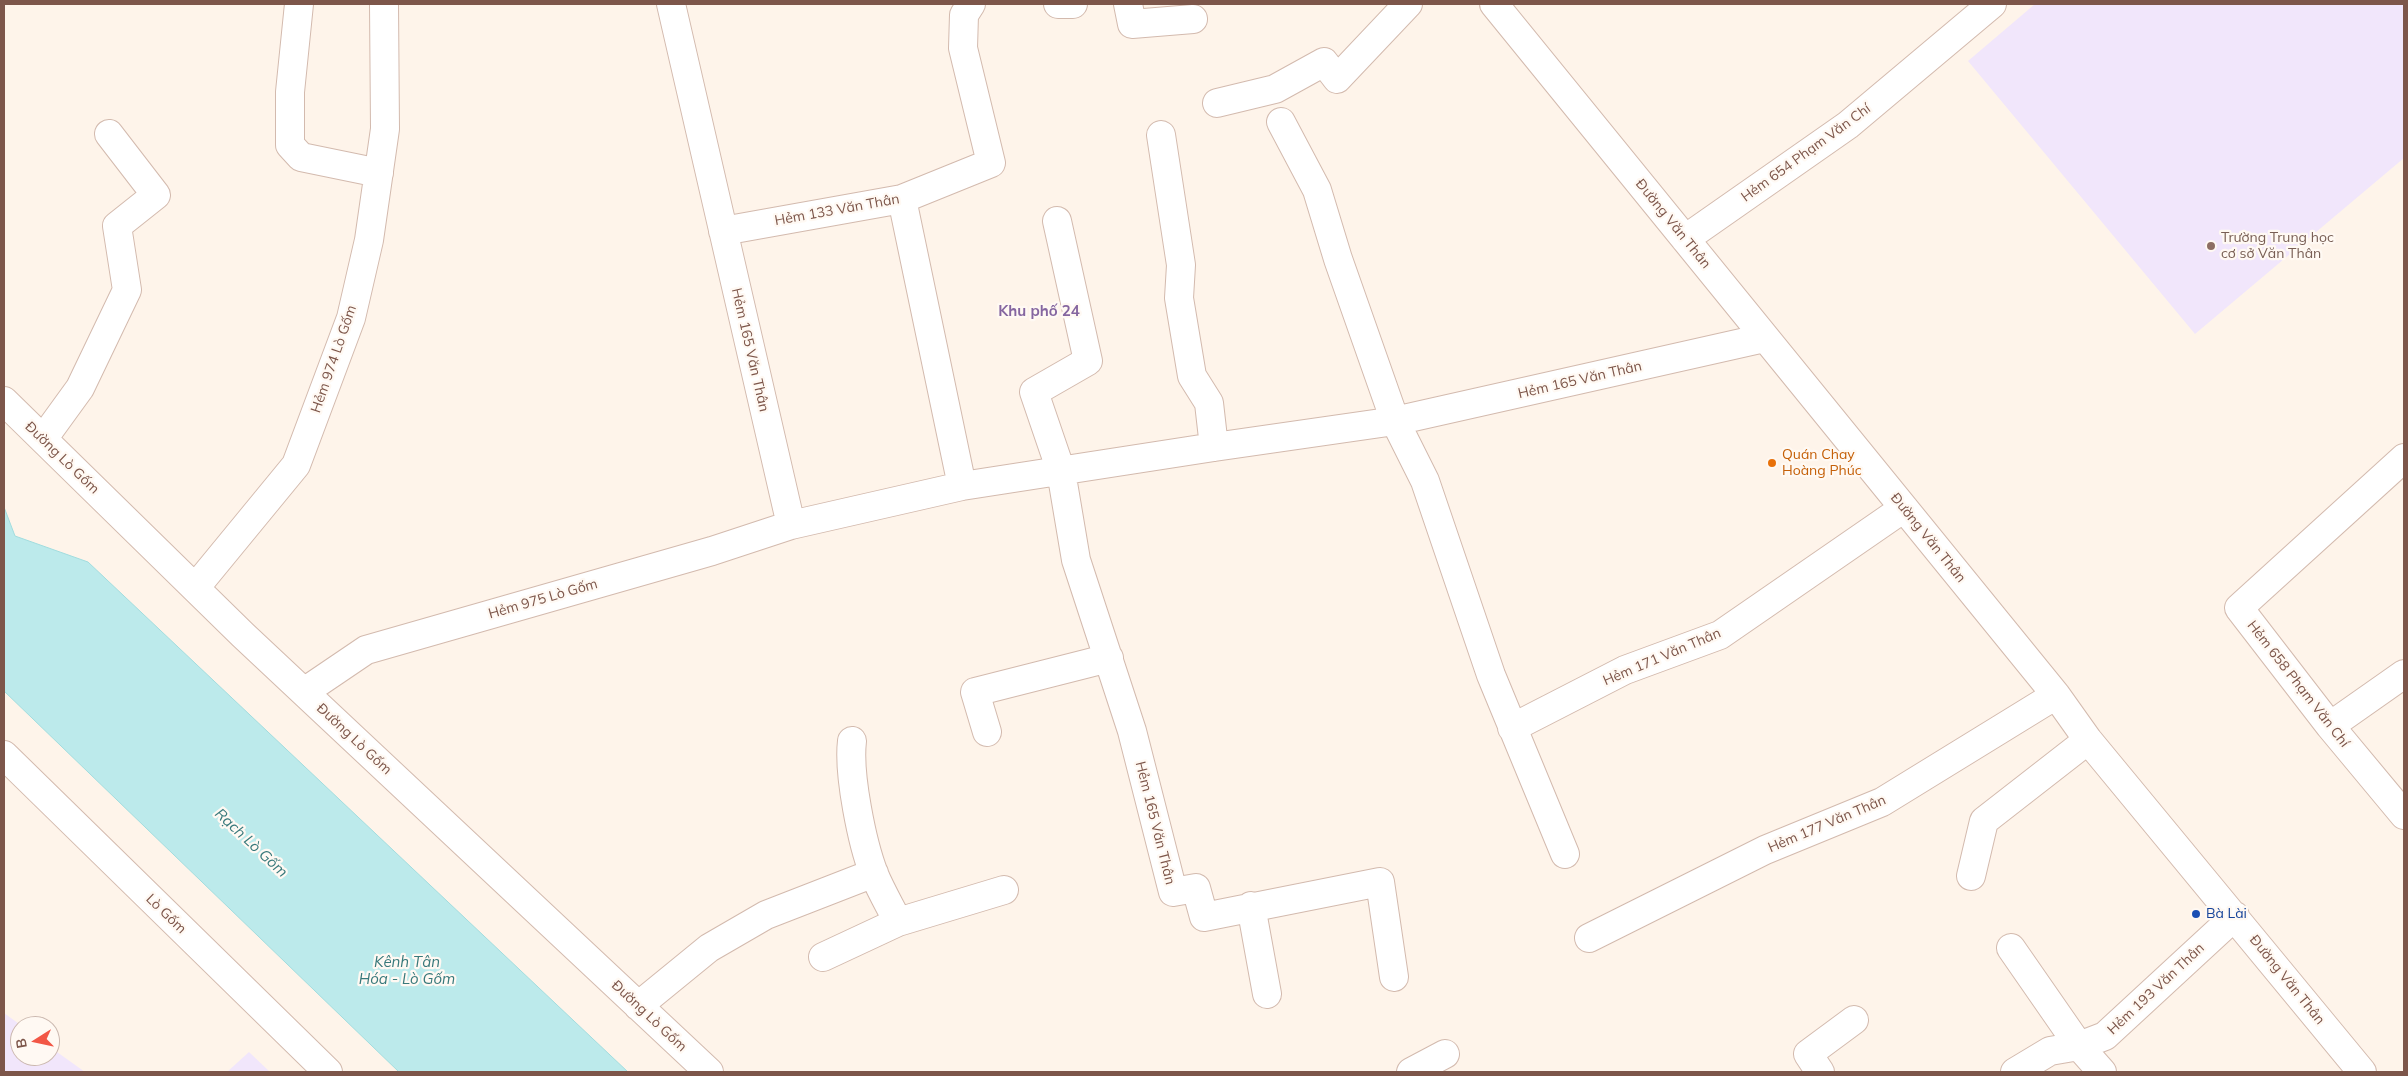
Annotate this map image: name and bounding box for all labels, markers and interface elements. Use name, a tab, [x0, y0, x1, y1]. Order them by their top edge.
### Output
street label: Hẻm 654 Phạm Văn Chí	[1738, 100, 1874, 206]
street label: Đường Văn Thân	[1632, 176, 1714, 272]
street label: Hẻm 133 Văn Thân	[773, 191, 901, 229]
place label: Trường Trung học cơ sở Văn Thân	[2221, 230, 2334, 262]
marker: Trường Trung học cơ sở Văn Thân	[2205, 240, 2217, 252]
street label: Hẻm 165 Văn Thân	[728, 287, 772, 413]
district label: Khu phố 24	[998, 302, 1080, 320]
street label: Hẻm 974 Lò Gốm	[308, 303, 360, 415]
street label: Hẻm 165 Văn Thân	[1517, 358, 1643, 402]
street label: Đường Lò Gốm	[21, 418, 103, 498]
place label: Quán Chay Hoàng Phúc	[1782, 447, 1862, 480]
marker: Quán Chay Hoàng Phúc	[1766, 457, 1778, 469]
street label: Đường Văn Thân	[1887, 490, 1969, 586]
street label: Hẻm 975 Lò Gốm	[486, 575, 600, 623]
street label: Hẻm 658 Phạm Văn Chí	[2243, 617, 2353, 751]
street label: Hẻm 171 Văn Thân	[1601, 625, 1723, 689]
street label: Đường Lò Gốm	[313, 700, 395, 778]
street label: Hẻm 165 Văn Thân	[1132, 760, 1178, 886]
street label: Hẻm 177 Văn Thân	[1766, 792, 1888, 856]
water label: Rạch Lò Gốm	[211, 805, 291, 881]
street label: Lò Gốm	[142, 891, 190, 937]
place label: Bà Lài	[2206, 906, 2247, 922]
marker: Bà Lài	[2190, 908, 2202, 920]
street label: Đường Văn Thân	[2246, 932, 2328, 1028]
street label: Hẻm 193 Văn Thân	[2104, 940, 2208, 1038]
water label: Kênh Tân Hóa - Lò Gốm	[359, 953, 455, 988]
street label: Đường Lò Gốm	[608, 977, 690, 1055]
north arrow	[10, 1016, 60, 1066]
text: B	[12, 1037, 31, 1050]

